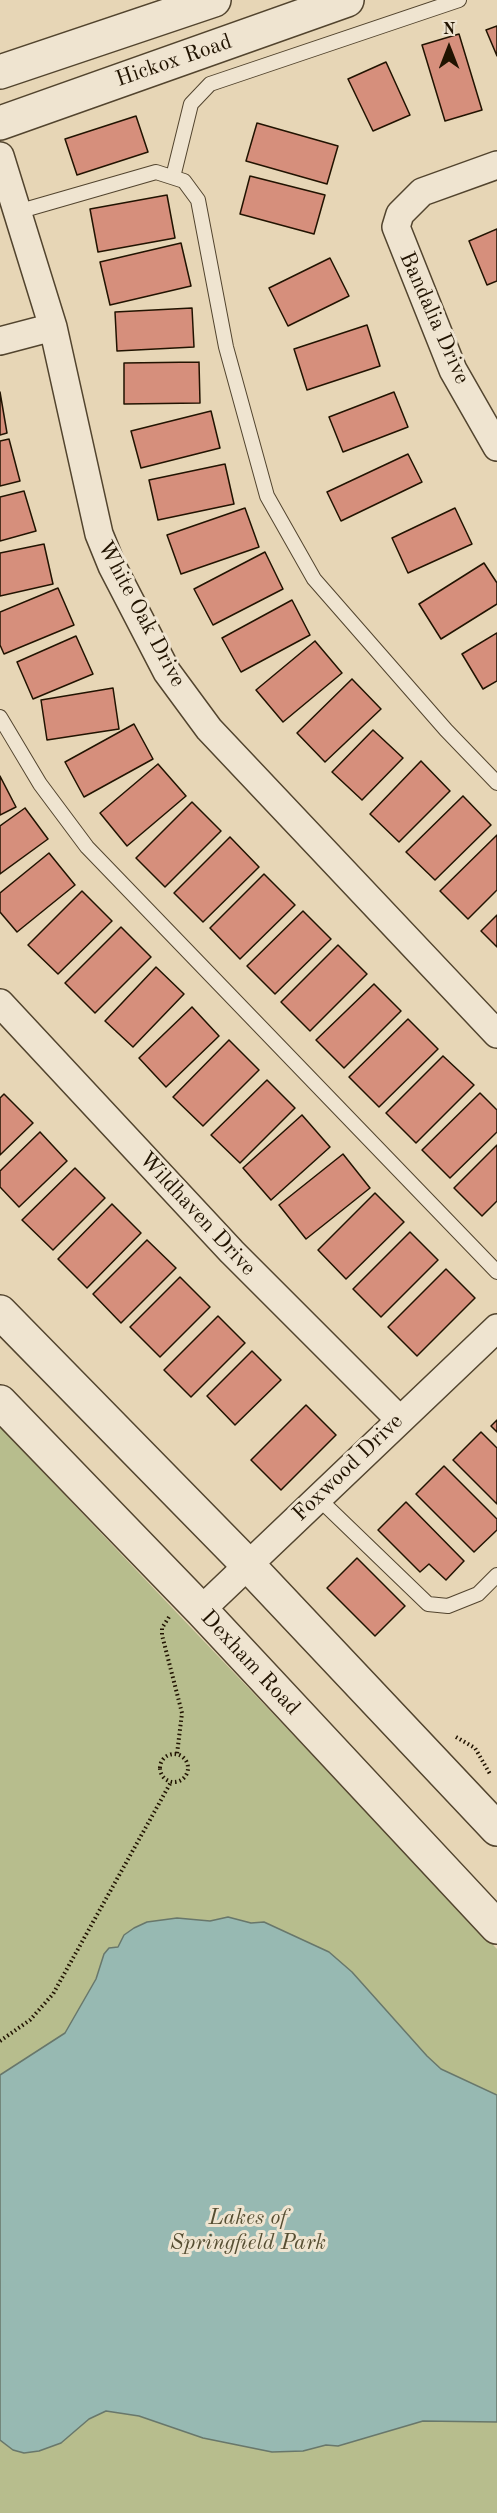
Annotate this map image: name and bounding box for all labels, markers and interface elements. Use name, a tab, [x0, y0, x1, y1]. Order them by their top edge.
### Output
north arrow	[419, 18, 479, 78]
text: N	[443, 22, 455, 38]
street label: Hickox Road	[112, 29, 236, 93]
street label: Bandalia Drive	[393, 248, 475, 388]
street label: White Oak Drive	[91, 536, 191, 692]
street label: Wildhaven Drive	[133, 1147, 261, 1281]
street label: Foxwood Drive	[287, 1409, 409, 1527]
street label: Dexham Road	[195, 1605, 305, 1721]
park label: Lakes of Springfield Park	[170, 2205, 326, 2256]

